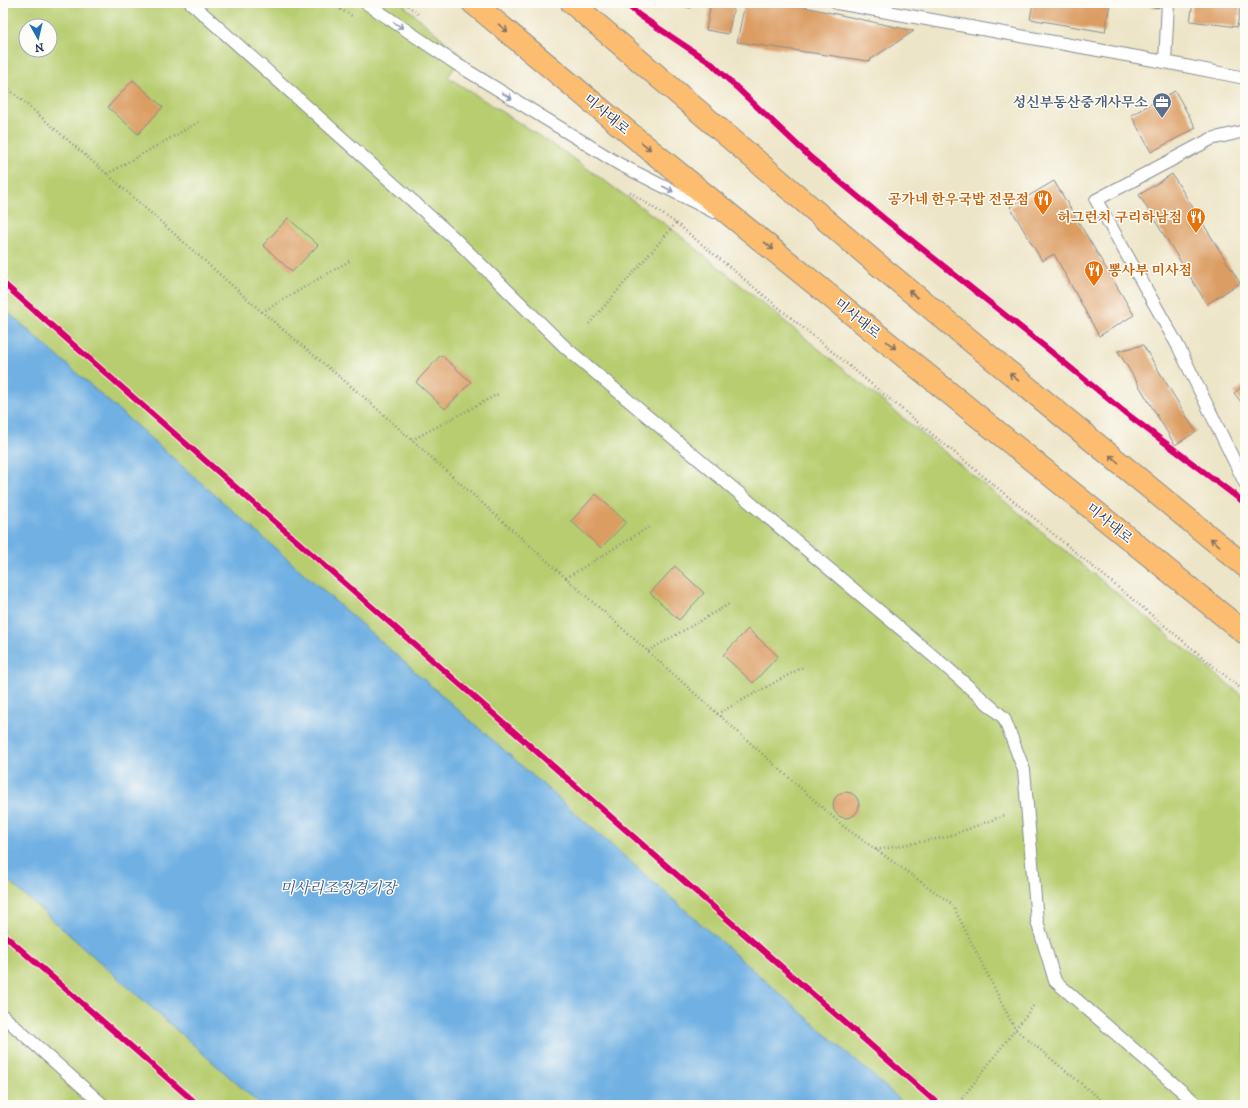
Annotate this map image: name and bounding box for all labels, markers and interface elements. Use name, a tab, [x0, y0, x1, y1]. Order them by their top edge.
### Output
north arrow	[18, 18, 58, 58]
one-way arrow	[392, 21, 403, 29]
one-way arrow	[497, 23, 508, 32]
text: N	[34, 39, 45, 54]
street label: 미사대로	[580, 90, 633, 139]
office icon: 성신부동산중개사무소	[1151, 91, 1173, 119]
one-way arrow	[501, 92, 513, 100]
place label: 성신부동산중개사무소	[1013, 94, 1148, 112]
one-way arrow	[641, 142, 652, 151]
one-way arrow	[662, 186, 674, 193]
restaurant icon: 공가네 한우국밥 전문점	[1032, 188, 1054, 216]
place label: 공가네 한우국밥 전문점	[888, 191, 1029, 209]
restaurant icon: 허그런치 구리하남점	[1185, 206, 1207, 234]
place label: 허그런치 구리하남점	[1057, 209, 1182, 227]
one-way arrow	[763, 241, 774, 250]
restaurant icon: 뽕사부 미사점	[1083, 259, 1105, 287]
place label: 뽕사부 미사점	[1108, 262, 1192, 280]
one-way arrow	[908, 290, 919, 299]
street label: 미사대로	[831, 295, 884, 343]
one-way arrow	[886, 341, 897, 350]
one-way arrow	[1008, 372, 1019, 381]
one-way arrow	[1109, 455, 1120, 464]
street label: 미사대로	[1083, 500, 1136, 548]
one-way arrow	[1209, 537, 1220, 546]
water label: 미사리조정경기장	[280, 879, 398, 898]

